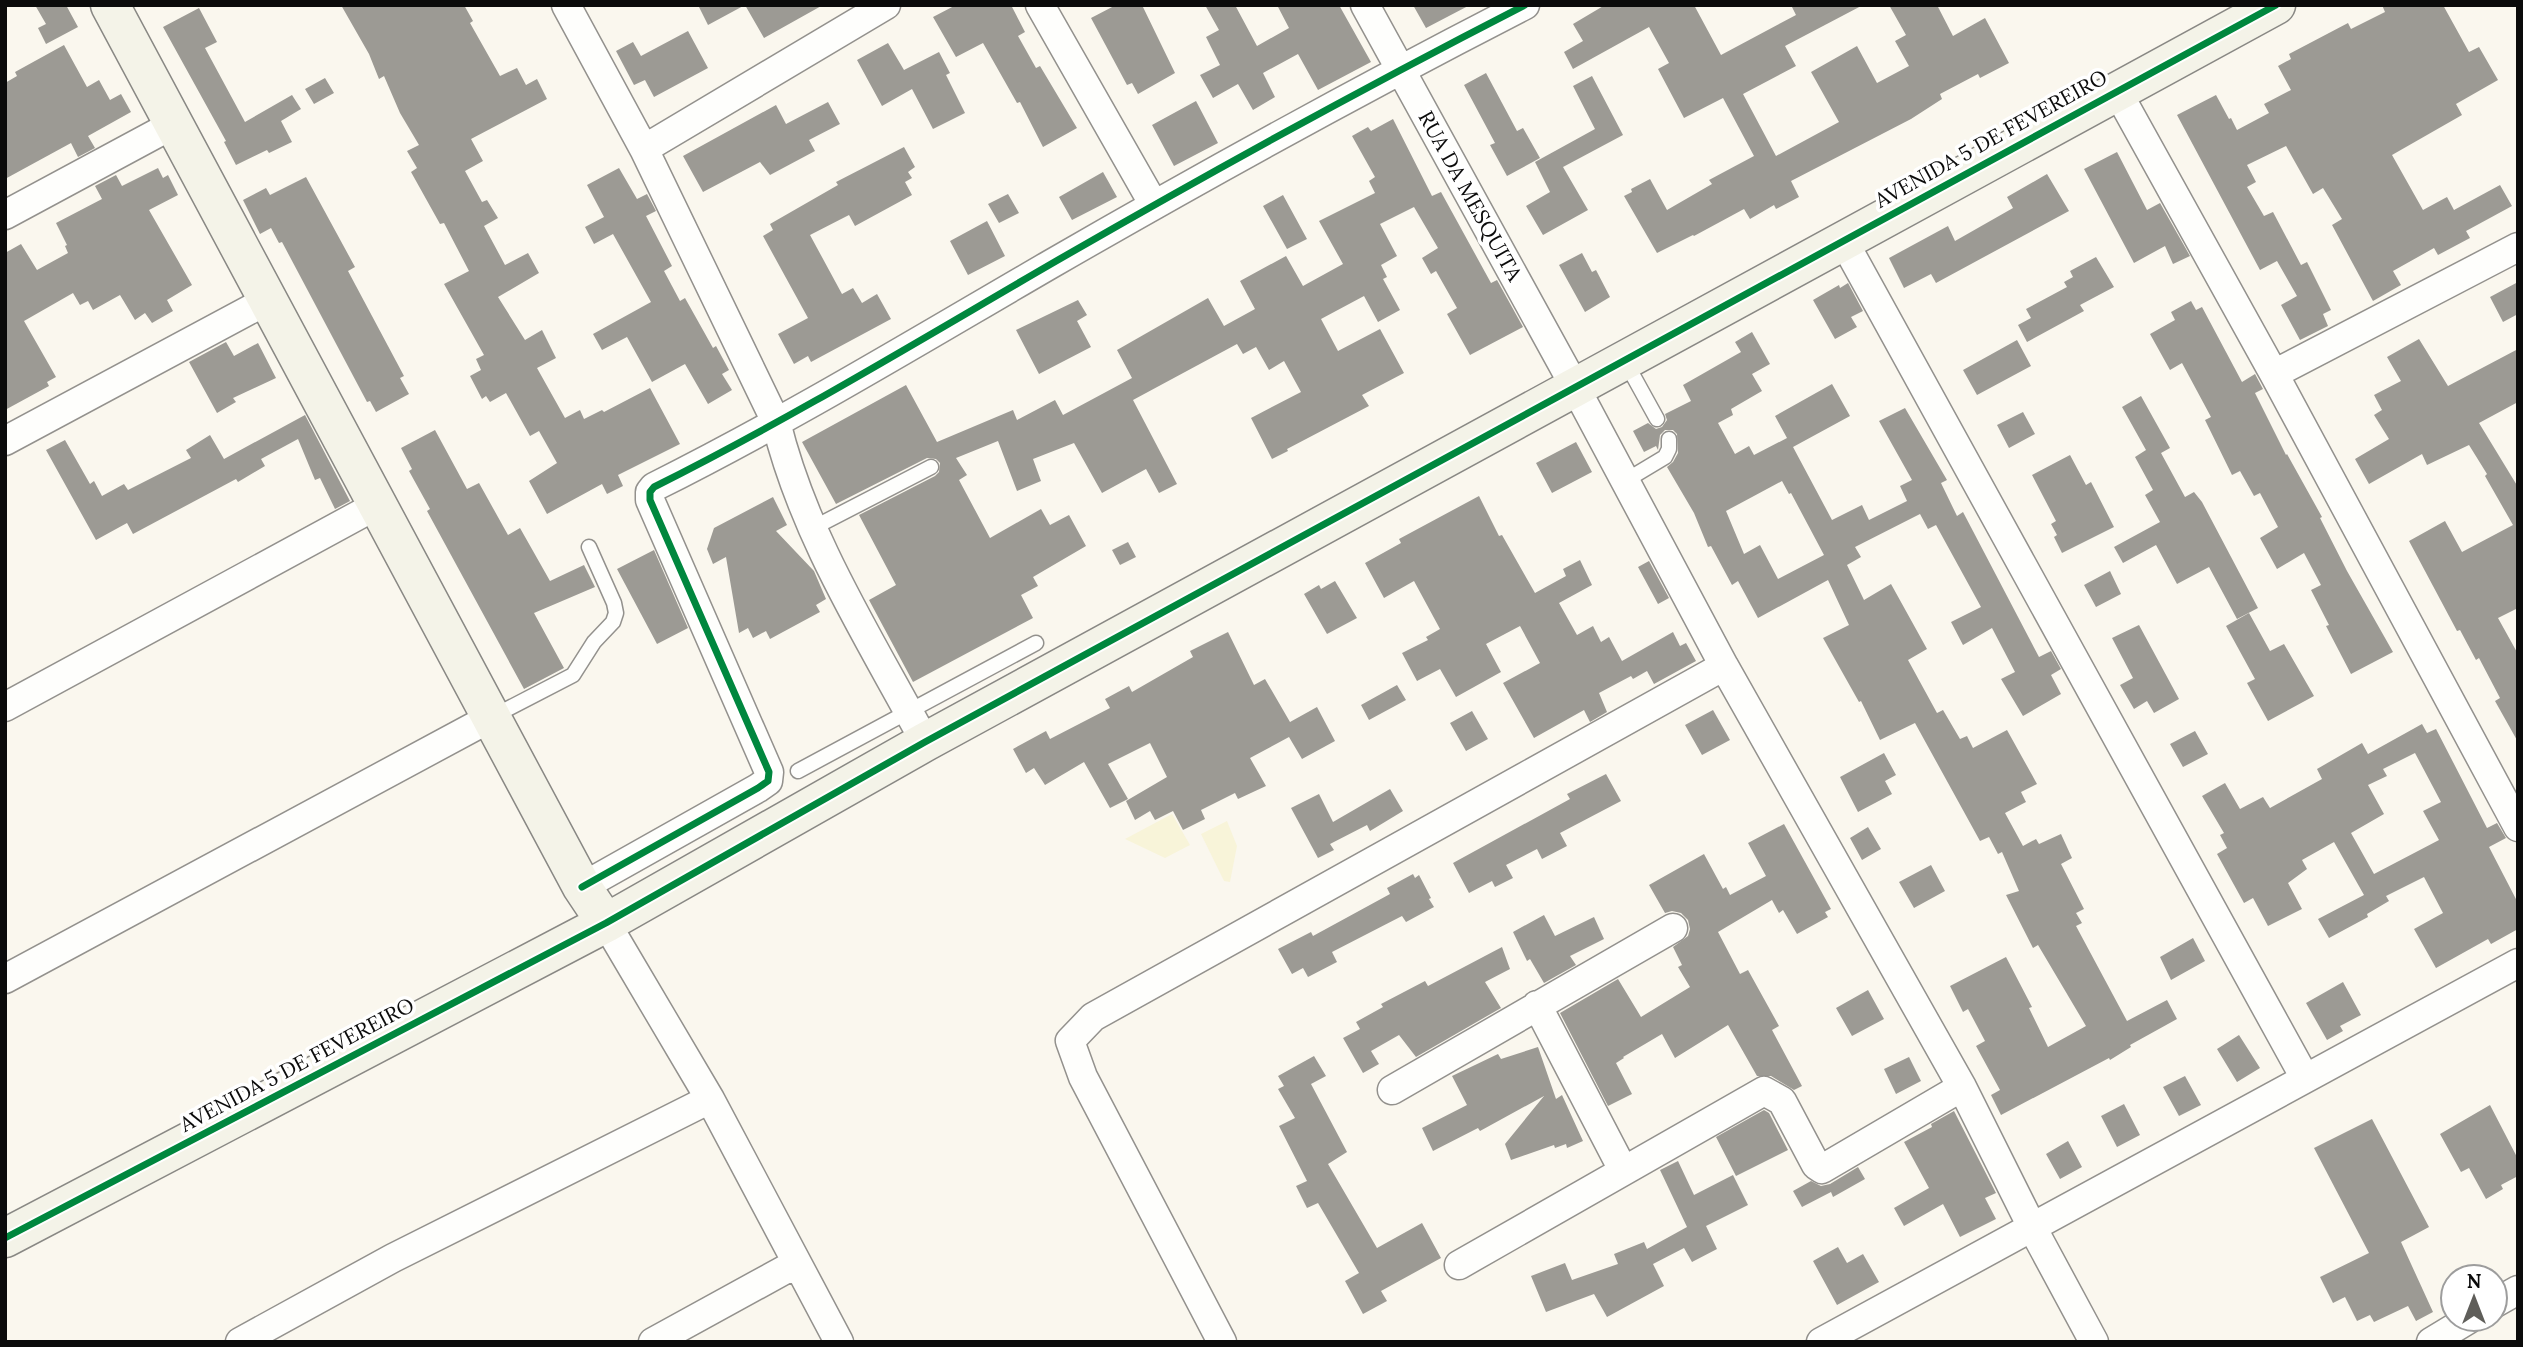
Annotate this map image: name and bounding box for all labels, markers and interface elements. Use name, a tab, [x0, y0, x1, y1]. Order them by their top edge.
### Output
street label: AVENIDA 5 DE FEVEREIRO	[1869, 63, 2112, 214]
street label: RUA DA MESQUITA	[1412, 106, 1529, 286]
street label: AVENIDA 5 DE FEVEREIRO	[174, 991, 419, 1138]
north arrow	[2439, 1263, 2509, 1333]
text: N	[2467, 1269, 2482, 1293]

